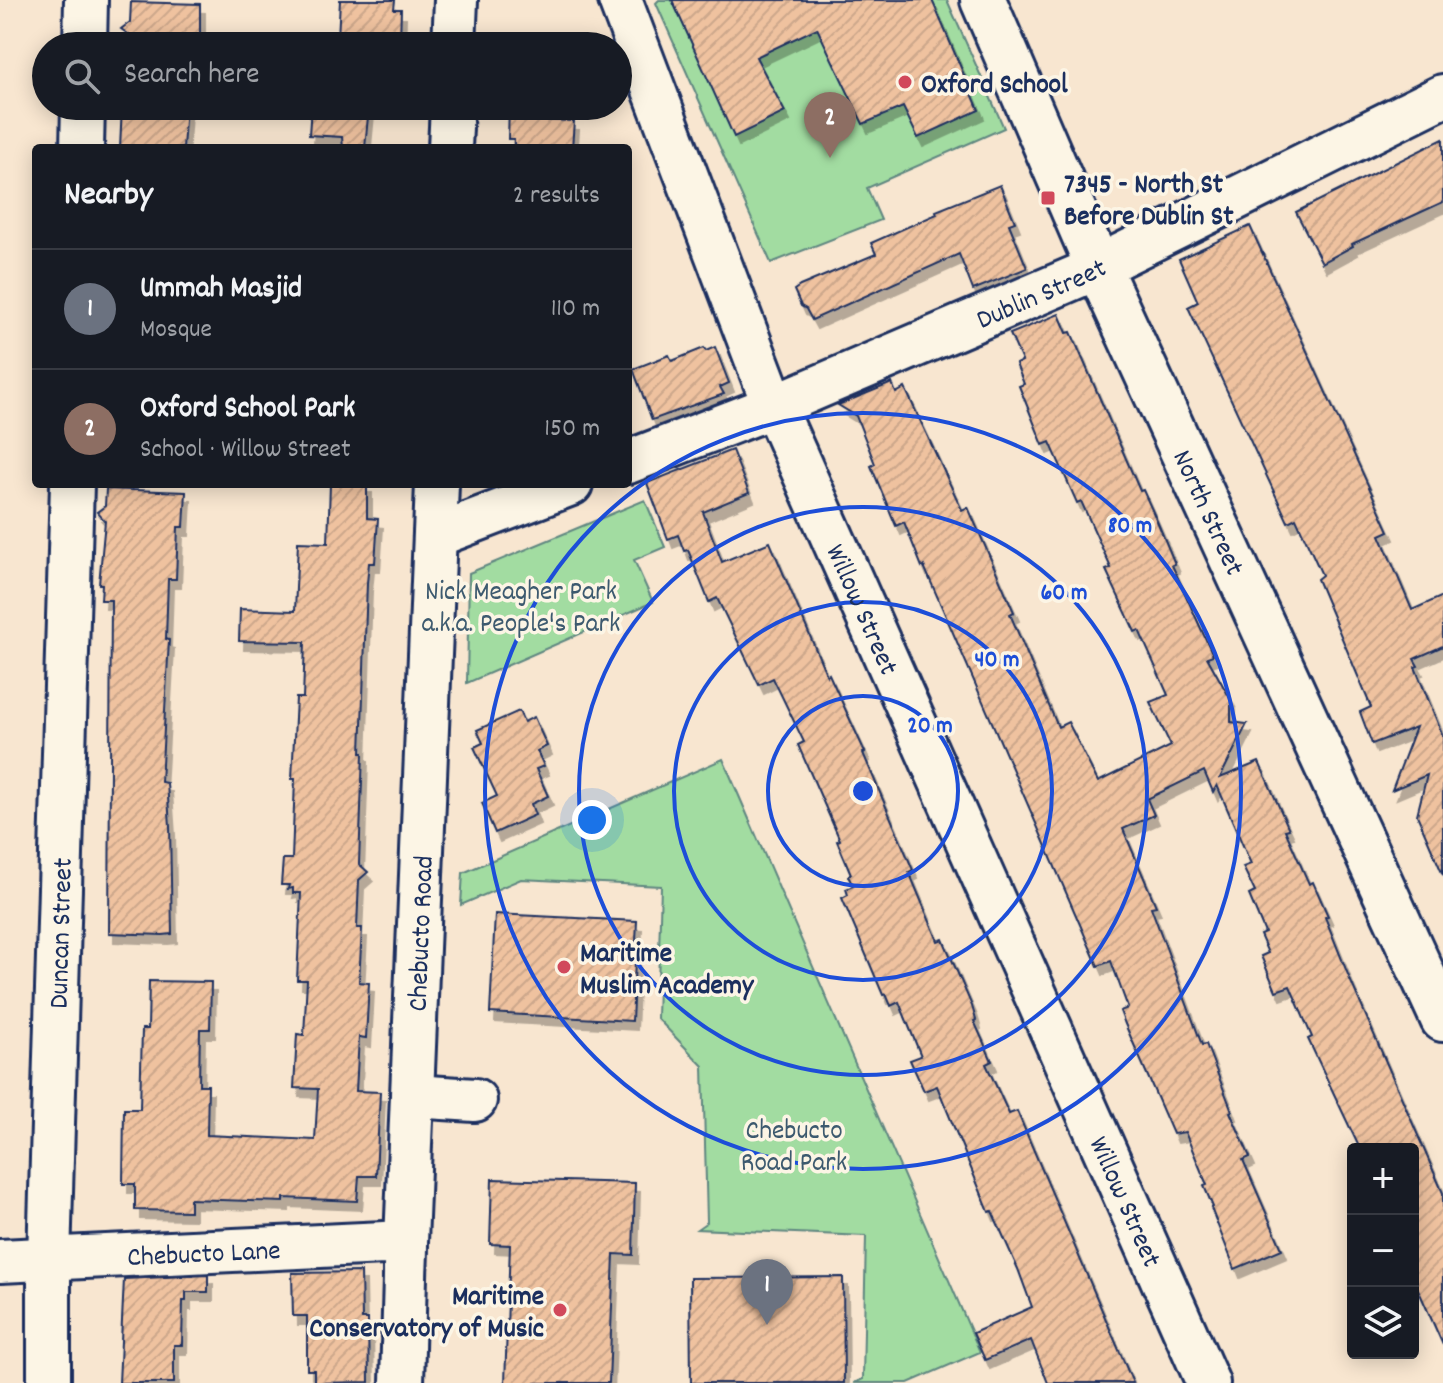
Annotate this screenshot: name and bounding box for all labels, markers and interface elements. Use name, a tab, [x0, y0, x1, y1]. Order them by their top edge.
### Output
search box	[32, 32, 632, 120]
icon: search	[60, 54, 104, 98]
text: Search here	[124, 55, 260, 98]
place label: Oxford School	[921, 67, 1068, 107]
marker: Oxford School	[896, 73, 914, 91]
pin: 2	[804, 92, 856, 158]
place label: 7345 - North St Before Dublin St	[1064, 167, 1234, 239]
text: Nearby	[64, 172, 153, 221]
text: 2 results	[513, 178, 600, 215]
marker: 7345 - North St Before Dublin St	[1039, 189, 1057, 207]
street label: Dublin Street	[971, 251, 1114, 342]
text: Ummah Masjid	[140, 269, 302, 312]
text: 1	[87, 291, 93, 328]
text: 110 m	[551, 291, 600, 328]
text: Mosque	[140, 312, 212, 349]
text: Oxford School Park	[140, 389, 355, 432]
text: 2	[84, 411, 96, 448]
text: 150 m	[544, 411, 600, 448]
text: School · Willow Street	[140, 432, 351, 469]
street label: North Street	[1160, 444, 1252, 583]
text: 80 m	[1108, 510, 1152, 544]
street label: Willow Street	[813, 539, 906, 683]
park label: Nick Meagher Park a.k.a. People's Park	[422, 574, 620, 646]
text: 60 m	[1041, 577, 1087, 611]
text: 40 m	[974, 644, 1020, 678]
text: 20 m	[907, 710, 953, 744]
centre of rings	[849, 777, 877, 805]
your location	[572, 800, 612, 840]
street label: Chebucto Road	[400, 855, 447, 1012]
street label: Duncan Street	[41, 857, 86, 1010]
place label: Maritime Muslim Academy	[580, 936, 755, 1008]
marker: Maritime Muslim Academy	[555, 958, 573, 976]
park label: Chebucto Road Park	[741, 1113, 847, 1185]
street label: Willow Street	[1076, 1131, 1169, 1275]
map controls	[1347, 1143, 1419, 1359]
button: +	[1347, 1143, 1419, 1215]
button: −	[1347, 1215, 1419, 1287]
street label: Chebucto Lane	[126, 1233, 282, 1280]
pin: 1	[741, 1259, 793, 1325]
place label: Maritime Conservatory of Music	[309, 1279, 544, 1351]
button: layers	[1347, 1287, 1419, 1359]
marker: Maritime Conservatory of Music	[551, 1301, 569, 1319]

